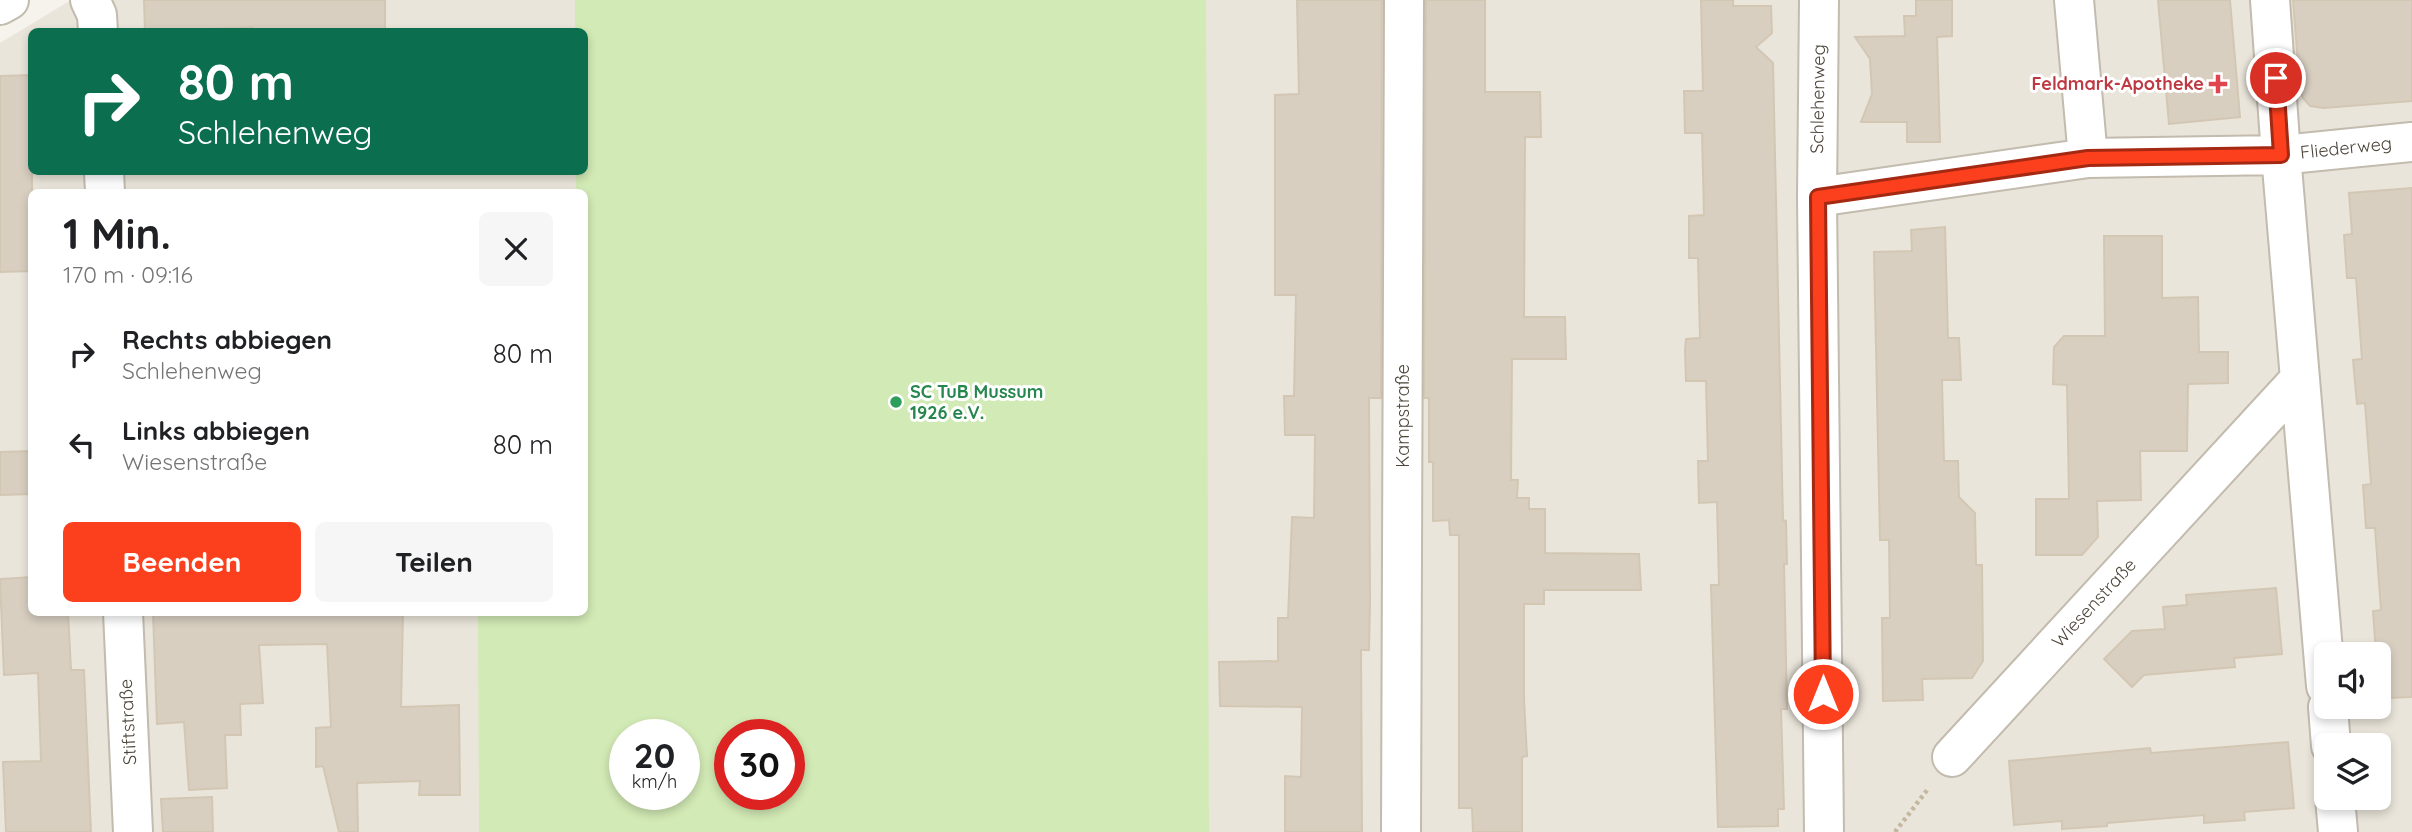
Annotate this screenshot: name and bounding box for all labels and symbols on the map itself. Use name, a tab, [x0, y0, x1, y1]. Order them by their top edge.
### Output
street label: Schlehenweg	[1805, 44, 1830, 154]
pin	[2246, 48, 2306, 108]
place label: Feldmark-Apotheke	[2031, 72, 2204, 95]
marker: Feldmark-Apotheke	[2210, 76, 2226, 92]
street label: Fliederweg	[2299, 131, 2393, 164]
street label: Kampstraße	[1391, 364, 1414, 468]
place label: SC TuB Mussum 1926 e.V.	[910, 380, 1043, 424]
marker: SC TuB Mussum 1926 e.V.	[888, 394, 904, 410]
street label: Wiesenstraße	[2046, 553, 2141, 652]
position arrow	[1786, 657, 1860, 731]
street label: Stiftstraße	[114, 678, 141, 766]
speed limit sign: 30	[714, 719, 805, 810]

